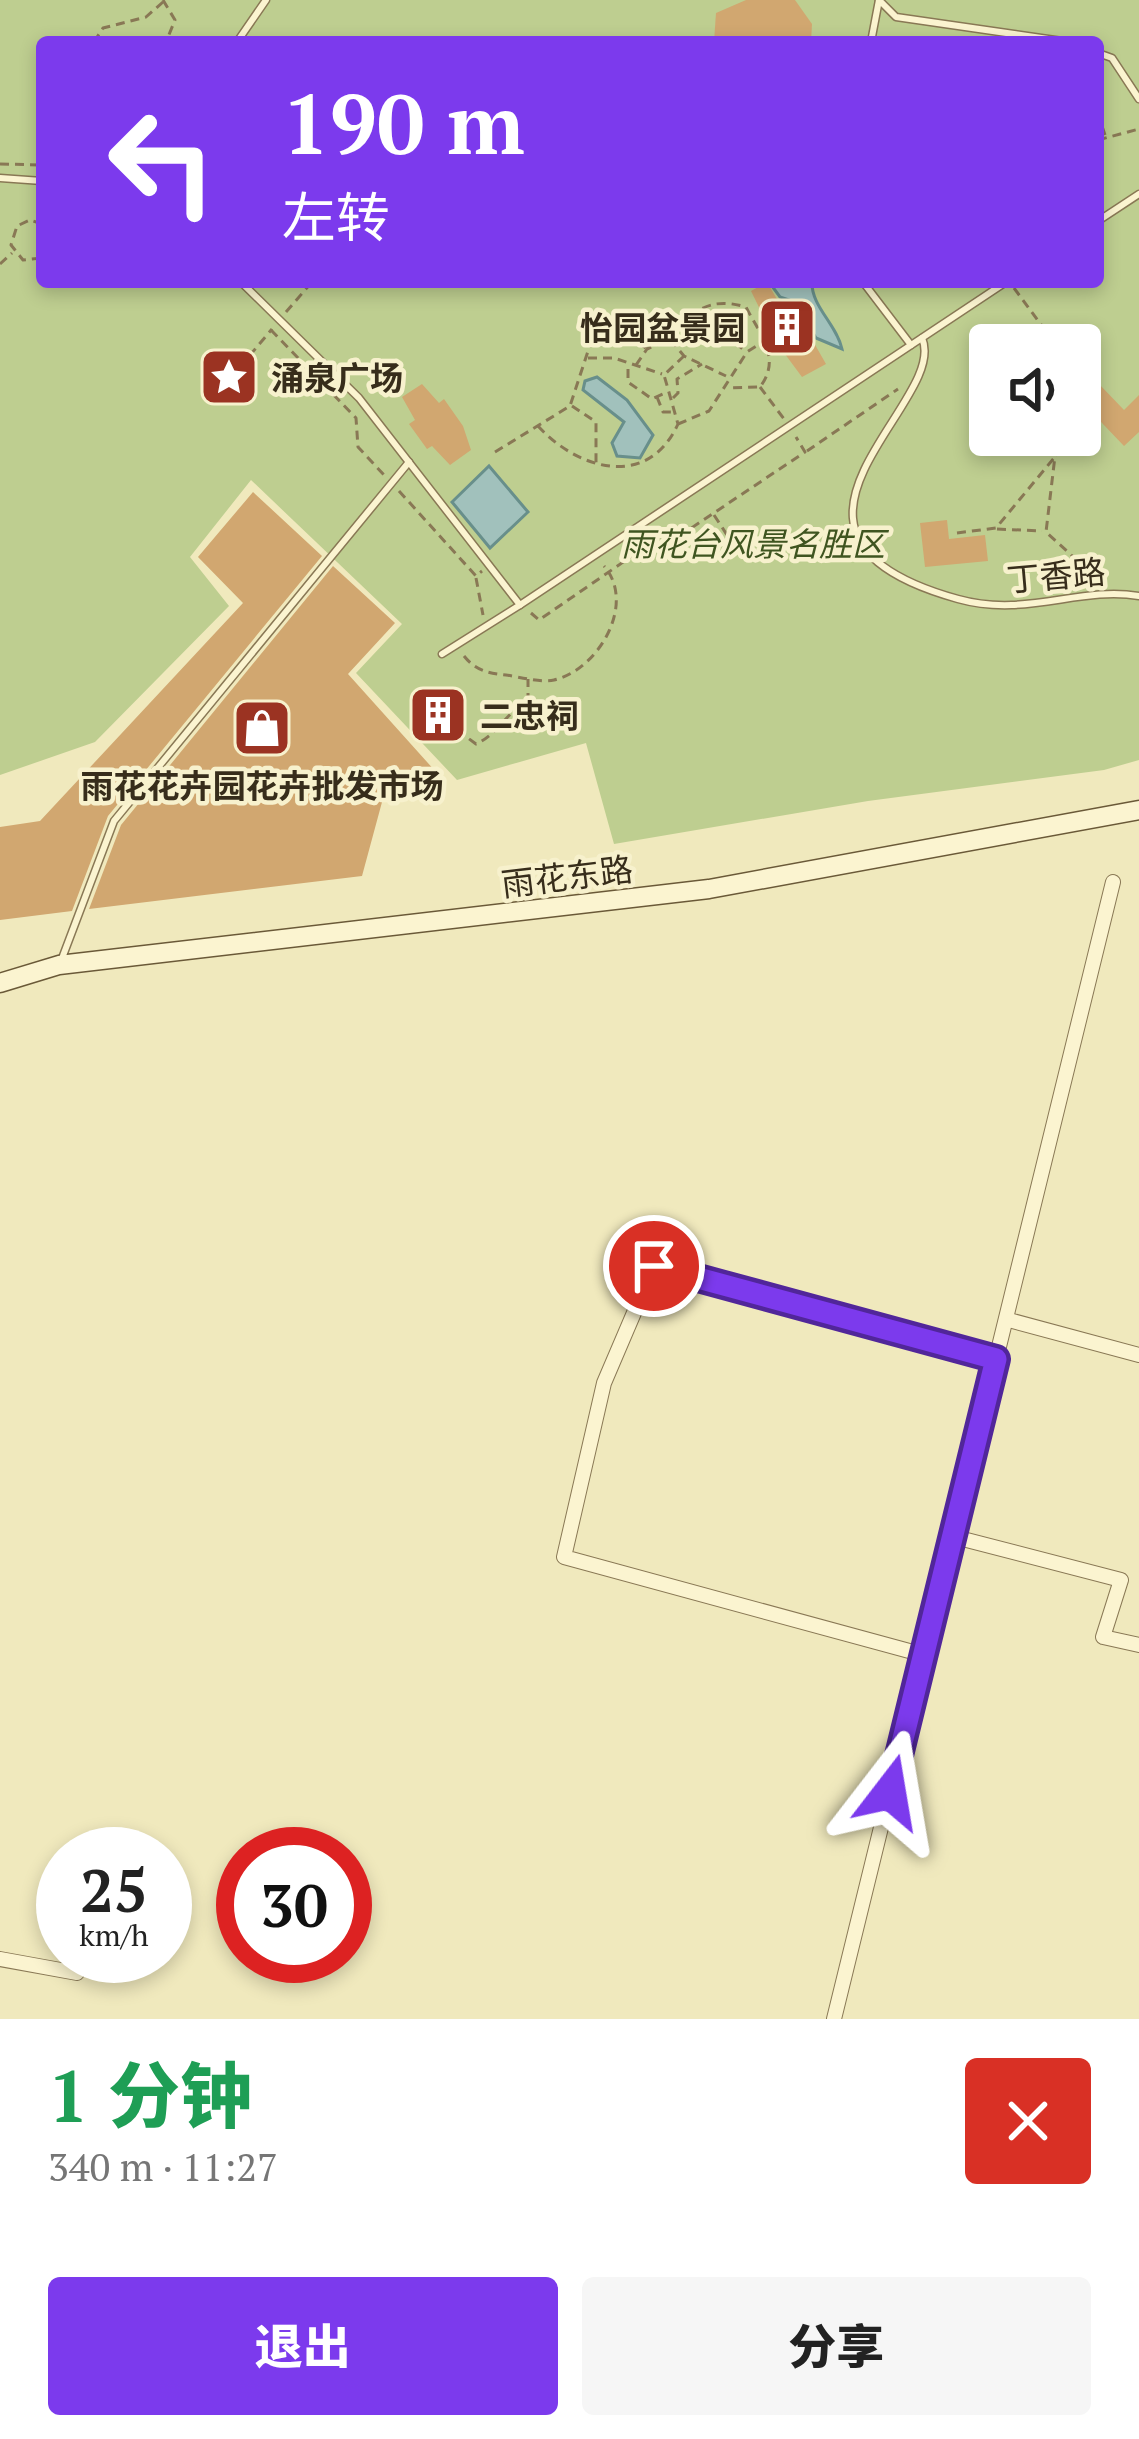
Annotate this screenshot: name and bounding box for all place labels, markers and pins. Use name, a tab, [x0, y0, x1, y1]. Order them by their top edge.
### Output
building icon: 怡园盆景园	[756, 296, 818, 358]
place label: 怡园盆景园	[580, 306, 745, 349]
place icon: 涌泉广场	[198, 346, 260, 408]
place label: 涌泉广场	[271, 356, 403, 399]
building icon: 二忠祠	[407, 684, 469, 746]
place label: 二忠祠	[480, 694, 579, 737]
shop icon: 雨花花卉园花卉批发市场	[231, 697, 293, 759]
place label: 雨花花卉园花卉批发市场	[81, 764, 444, 807]
pin	[603, 1215, 705, 1317]

